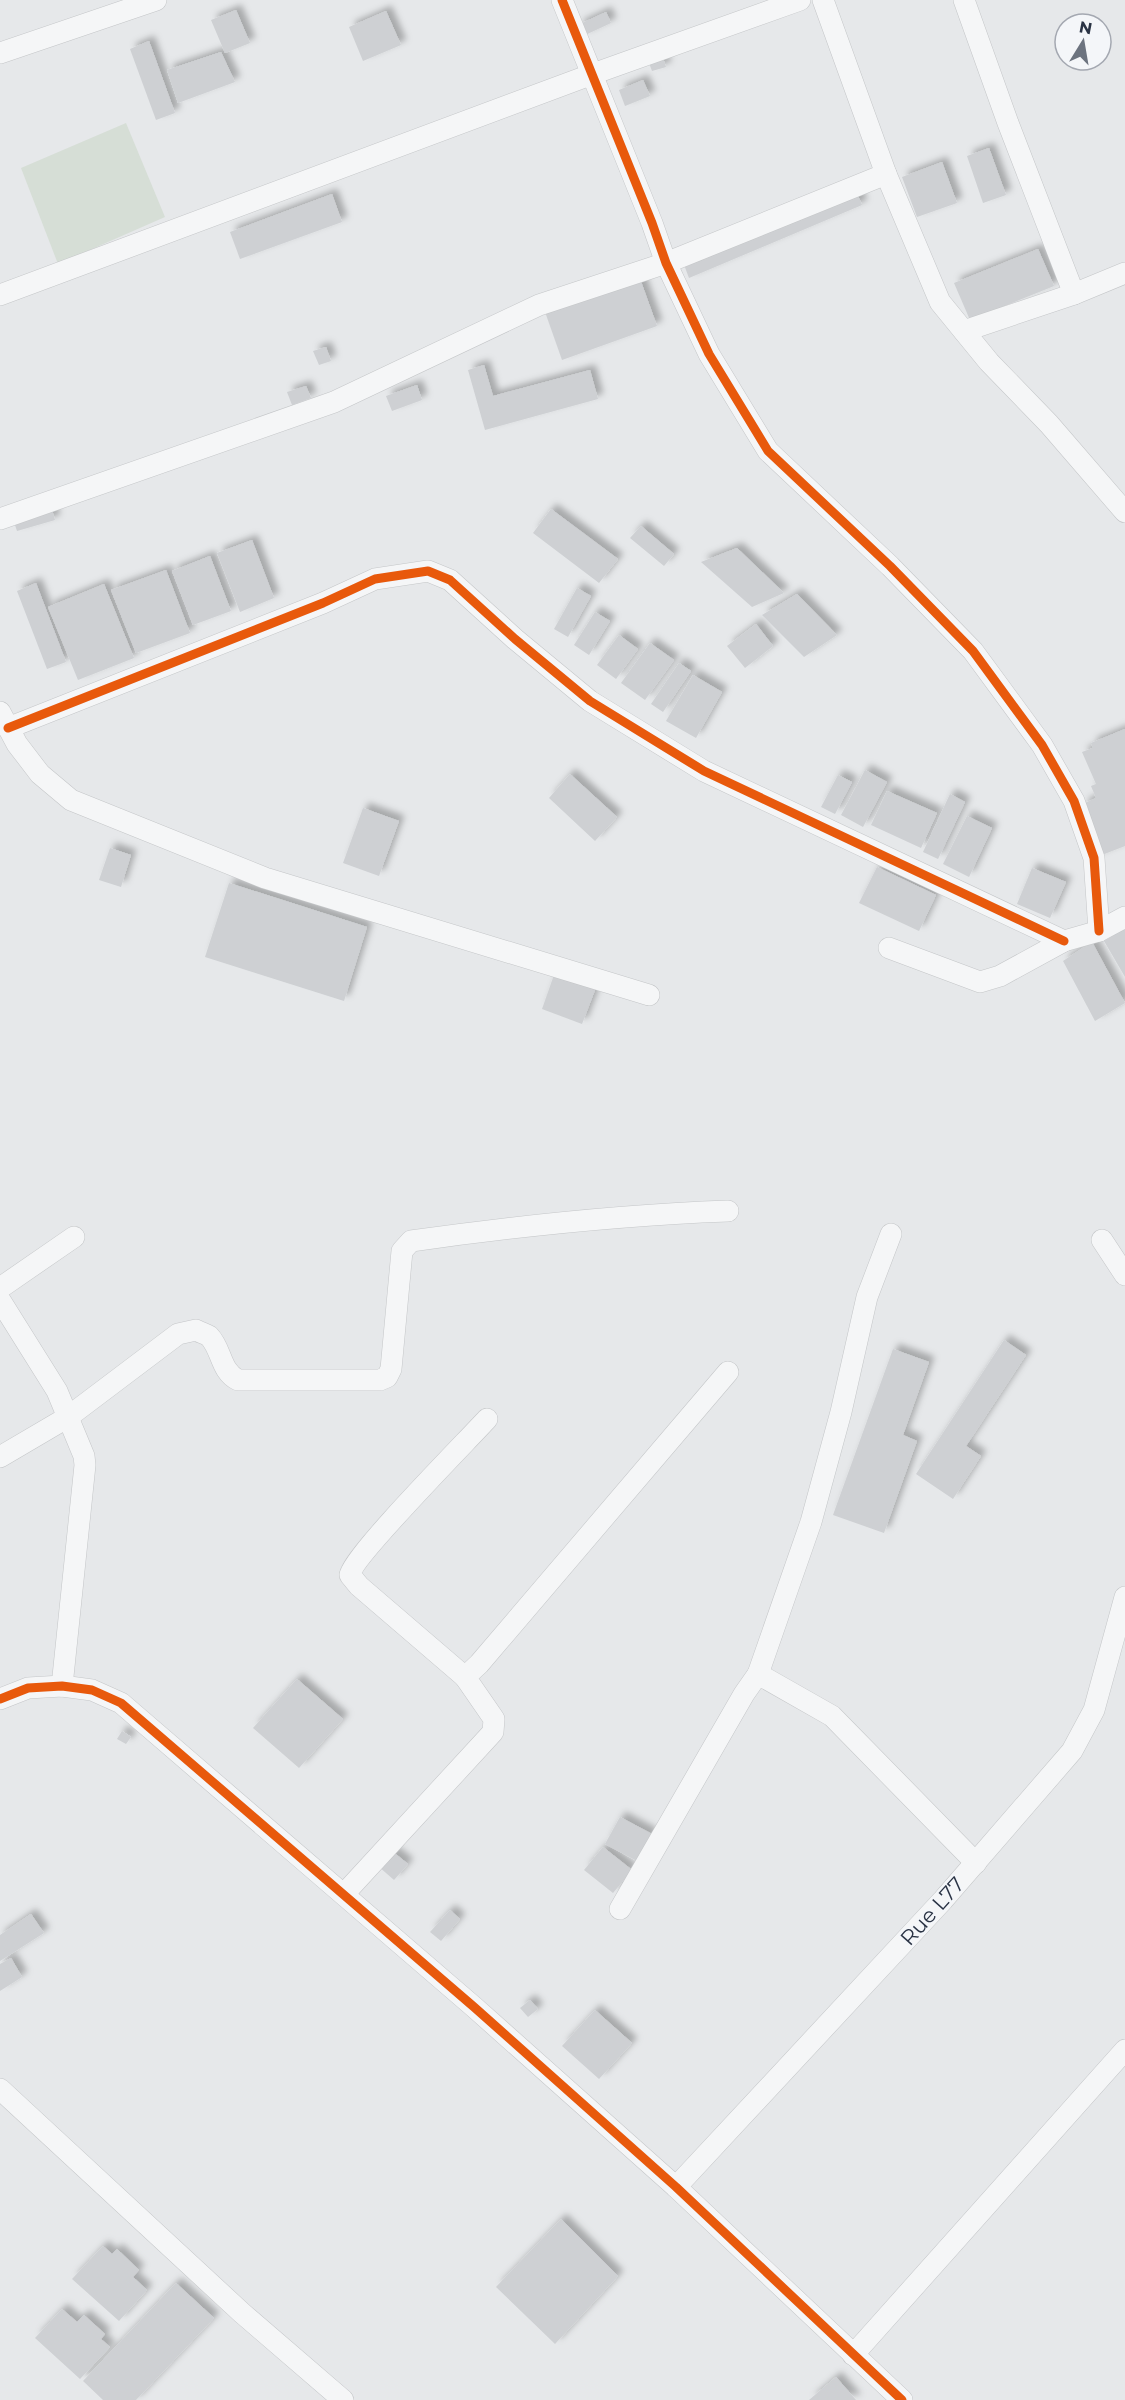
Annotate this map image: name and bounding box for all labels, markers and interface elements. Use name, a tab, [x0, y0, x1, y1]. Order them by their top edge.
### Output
north arrow	[1053, 12, 1113, 72]
text: N	[1078, 17, 1094, 38]
street label: Rue L77	[895, 1872, 969, 1950]

